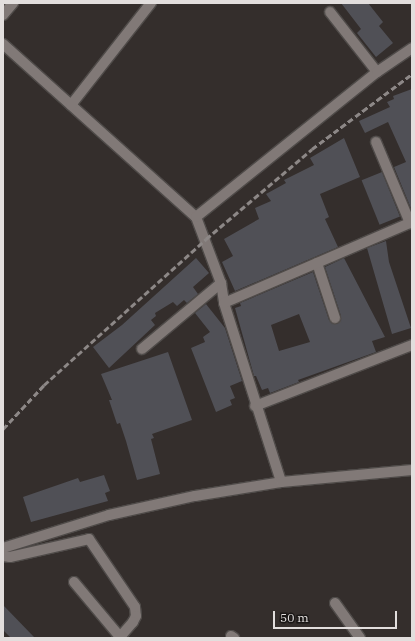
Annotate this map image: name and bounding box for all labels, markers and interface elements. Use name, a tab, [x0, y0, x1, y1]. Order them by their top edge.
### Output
scale bar	[275, 603, 399, 629]
text: 50 m	[280, 610, 309, 625]

